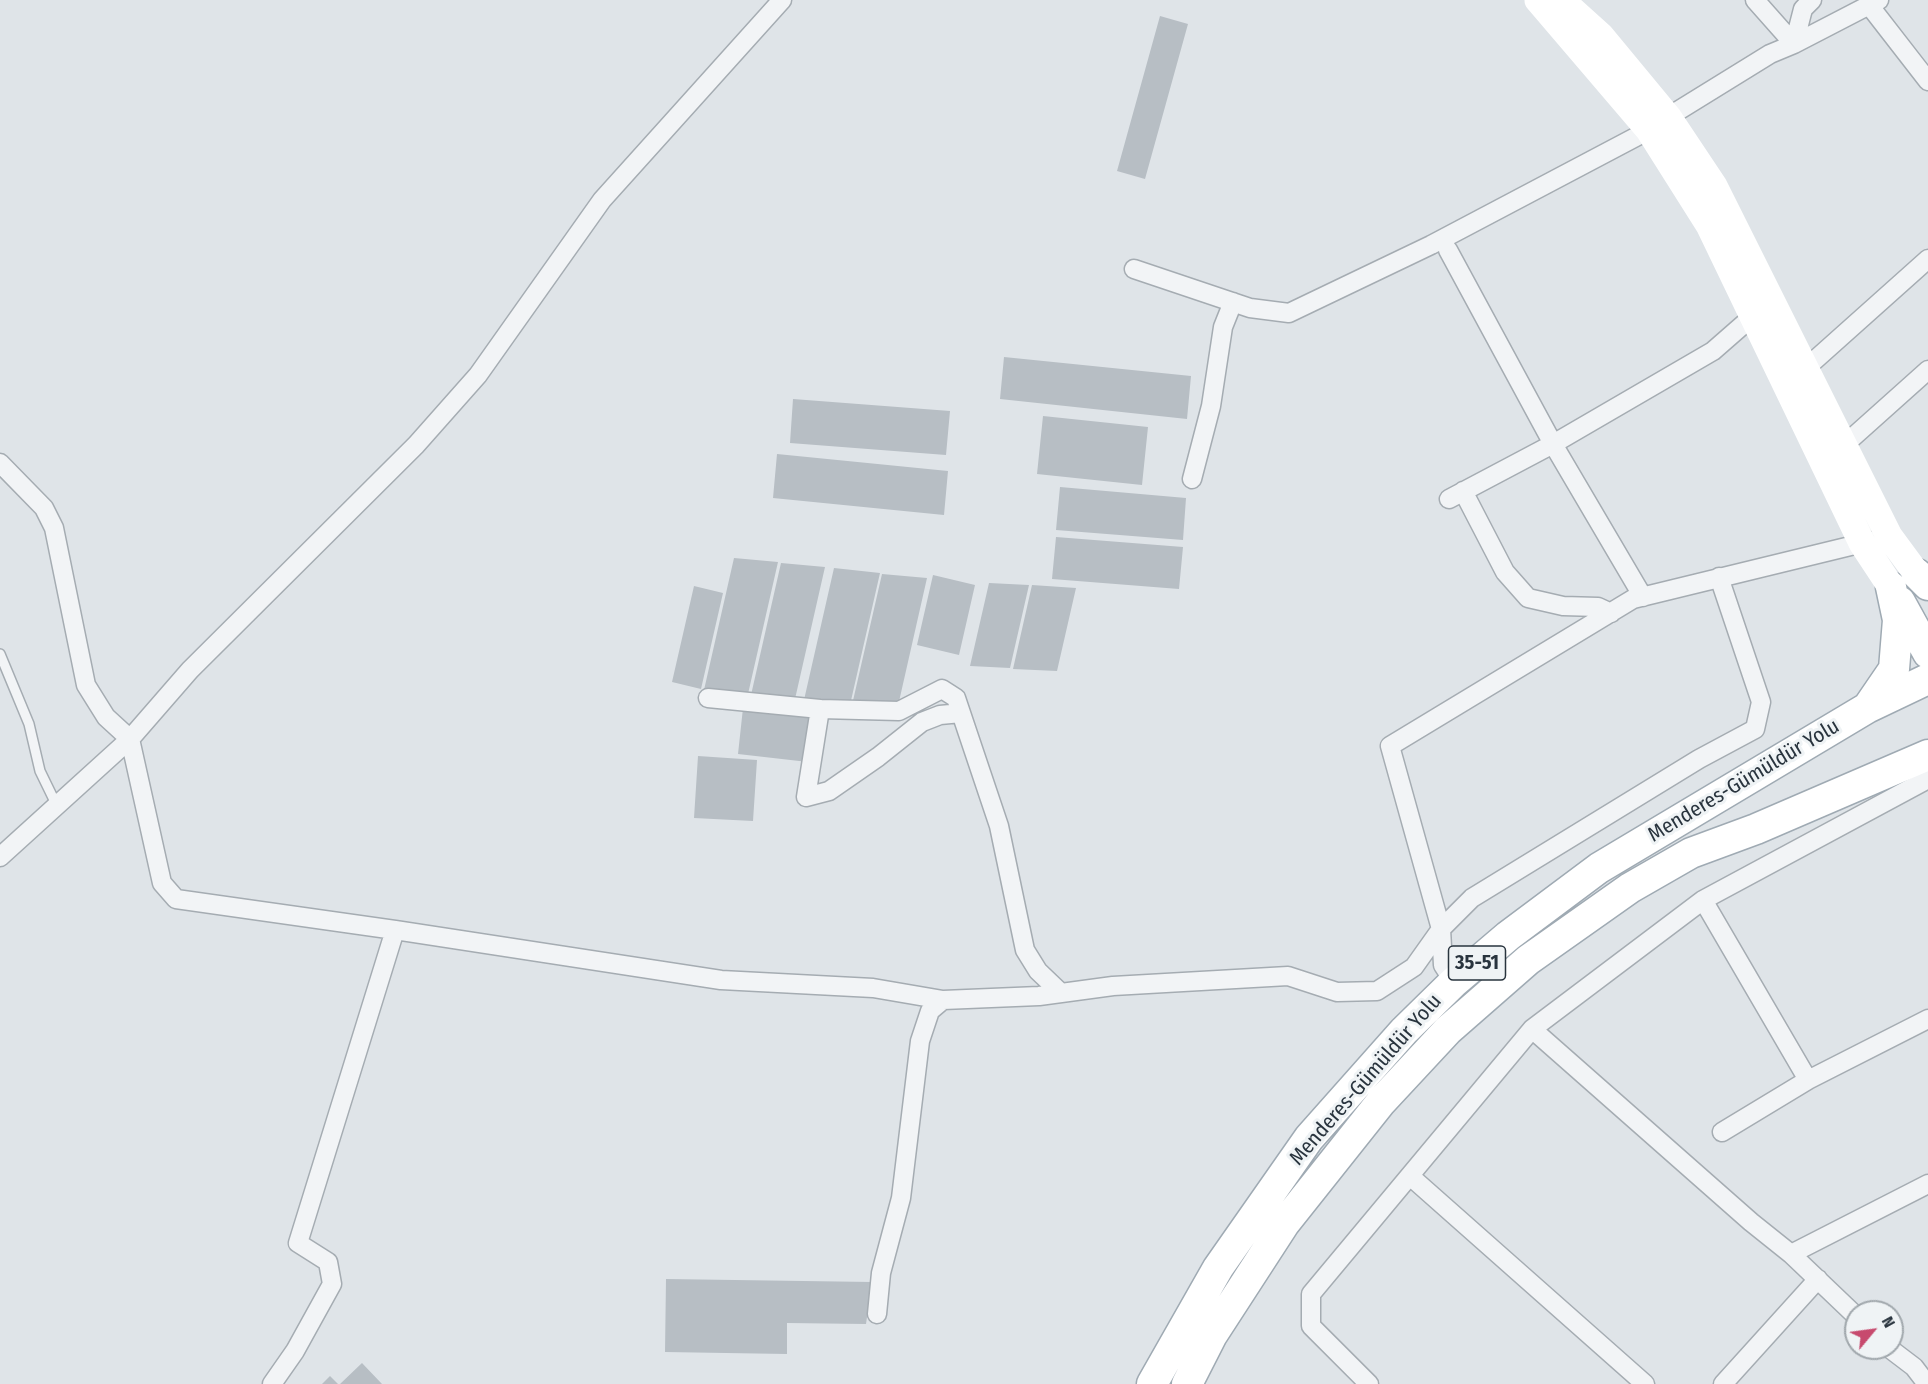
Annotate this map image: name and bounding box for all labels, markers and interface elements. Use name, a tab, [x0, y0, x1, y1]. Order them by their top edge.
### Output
street label: Menderes-Gümüldür Yolu	[1644, 714, 1844, 848]
road number: 35-51	[1448, 946, 1506, 980]
street label: Menderes-Gümüldür Yolu	[1285, 989, 1447, 1171]
north arrow	[1844, 1300, 1904, 1360]
text: N	[1878, 1313, 1899, 1331]

